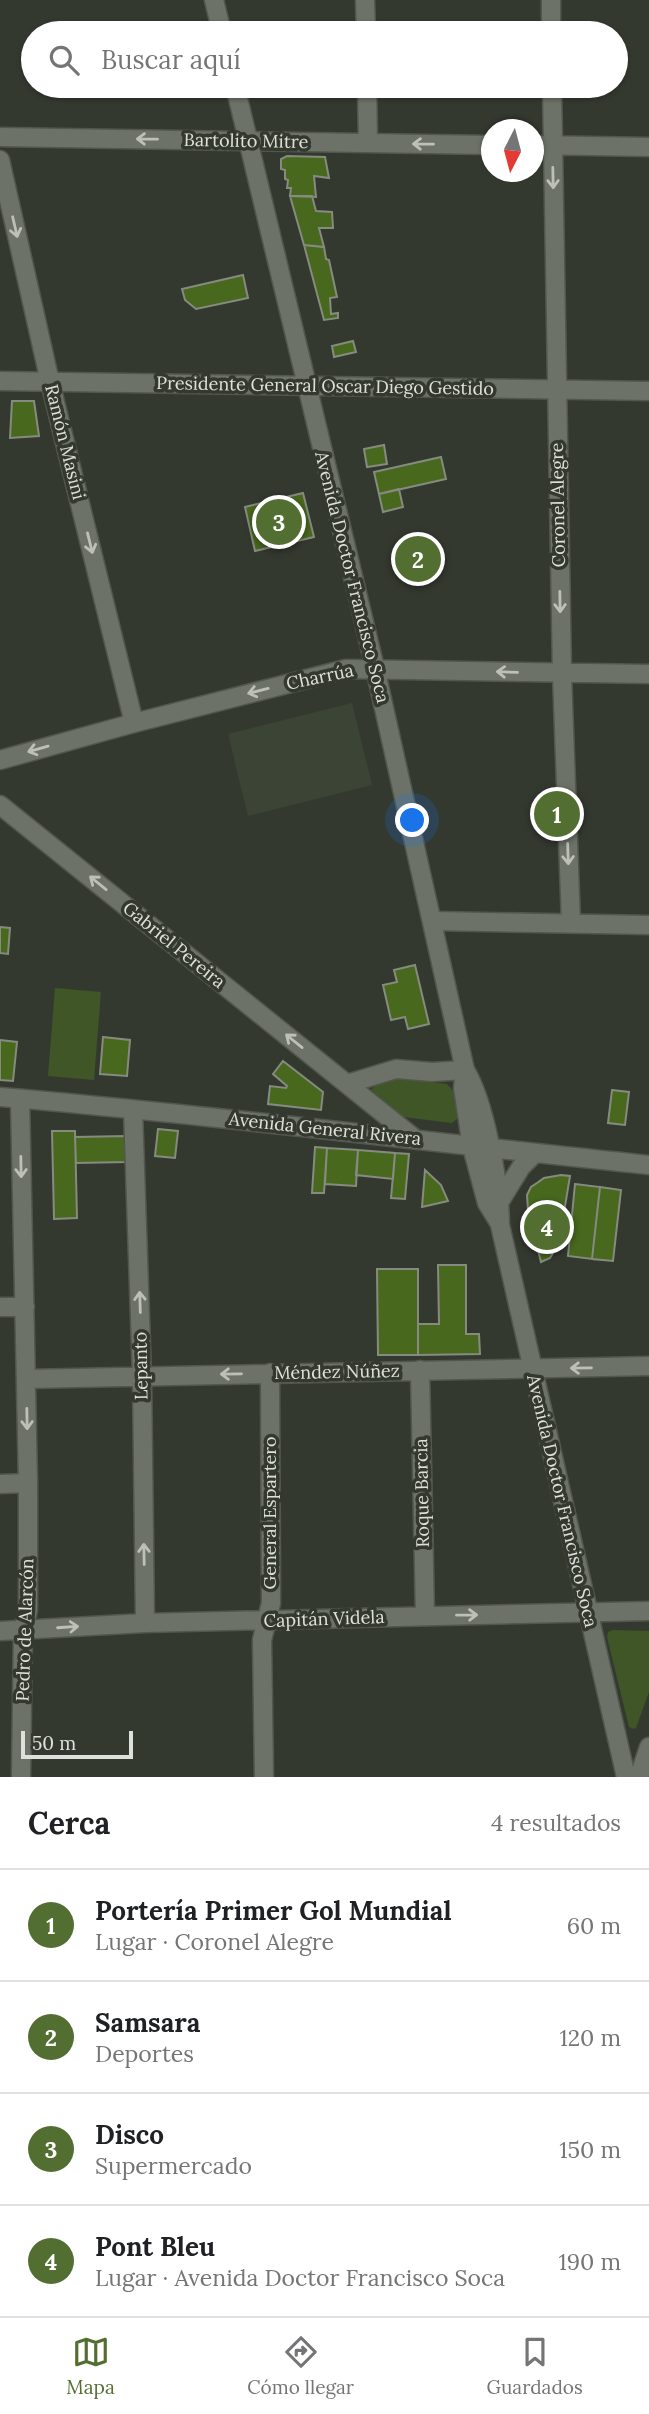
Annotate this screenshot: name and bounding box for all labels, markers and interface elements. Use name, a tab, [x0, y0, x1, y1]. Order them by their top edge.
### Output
search box	[21, 21, 628, 98]
icon: search	[45, 41, 83, 79]
text: Buscar aquí	[101, 43, 241, 76]
north arrow	[481, 119, 544, 182]
street label: Bartolito Mitre	[183, 128, 309, 153]
one-way arrow	[136, 132, 159, 146]
one-way arrow	[412, 137, 435, 150]
one-way arrow	[546, 167, 560, 190]
one-way arrow	[9, 215, 22, 238]
street label: Presidente General Oscar Diego Gestido	[156, 371, 494, 400]
street label: Ramón Masini	[40, 382, 91, 502]
street label: Coronel Alegre	[545, 442, 570, 568]
street label: Avenida Doctor Francisco Soca	[310, 448, 395, 705]
pin: 3	[256, 496, 302, 548]
one-way arrow	[84, 532, 97, 554]
pin: 2	[395, 533, 441, 585]
one-way arrow	[554, 590, 567, 613]
street label: Charrúa	[284, 658, 356, 695]
one-way arrow	[496, 665, 519, 679]
one-way arrow	[247, 685, 270, 698]
one-way arrow	[27, 744, 49, 757]
pin: 1	[534, 788, 580, 840]
your location	[395, 803, 429, 837]
one-way arrow	[562, 842, 575, 865]
one-way arrow	[89, 876, 107, 891]
street label: Gabriel Pereira	[118, 896, 230, 993]
one-way arrow	[285, 1034, 304, 1049]
street label: Avenida General Rivera	[227, 1107, 422, 1150]
one-way arrow	[15, 1155, 28, 1178]
pin: 4	[524, 1201, 570, 1253]
one-way arrow	[133, 1291, 146, 1314]
street label: Lepanto	[128, 1332, 153, 1400]
street label: Méndez Núñez	[274, 1359, 400, 1384]
one-way arrow	[570, 1361, 593, 1375]
one-way arrow	[220, 1367, 243, 1381]
street label: Avenida Doctor Francisco Soca	[522, 1371, 603, 1630]
one-way arrow	[20, 1407, 33, 1430]
street label: General Espartero	[258, 1436, 281, 1590]
street label: Roque Barcia	[409, 1438, 434, 1548]
one-way arrow	[137, 1543, 151, 1566]
street label: Pedro de Alarcón	[11, 1558, 38, 1702]
street label: Capitán Videla	[263, 1605, 385, 1632]
one-way arrow	[455, 1608, 478, 1622]
one-way arrow	[56, 1621, 79, 1634]
scale bar	[21, 1728, 133, 1760]
text: 50 m	[32, 1731, 76, 1755]
text: Cerca	[28, 1804, 110, 1842]
text: 4 resultados	[491, 1808, 621, 1837]
text: Portería Primer Gol Mundial	[95, 1894, 452, 1927]
text: 1	[46, 1911, 56, 1940]
text: 60 m	[567, 1911, 621, 1940]
text: Lugar · Coronel Alegre	[95, 1927, 334, 1956]
text: Samsara	[95, 2006, 200, 2039]
text: 2	[45, 2023, 57, 2052]
text: 120 m	[559, 2023, 621, 2052]
text: Deportes	[95, 2039, 194, 2068]
text: Disco	[95, 2118, 164, 2151]
text: 3	[45, 2135, 57, 2164]
text: 150 m	[559, 2135, 621, 2164]
text: Supermercado	[95, 2151, 252, 2180]
text: Pont Bleu	[95, 2230, 215, 2263]
text: 4	[45, 2247, 57, 2276]
text: 190 m	[558, 2247, 621, 2276]
text: Lugar · Avenida Doctor Francisco Soca	[95, 2263, 505, 2292]
tab: Mapa	[66, 2333, 115, 2399]
tab: Cómo llegar	[247, 2333, 354, 2399]
tab: Guardados	[487, 2333, 583, 2399]

